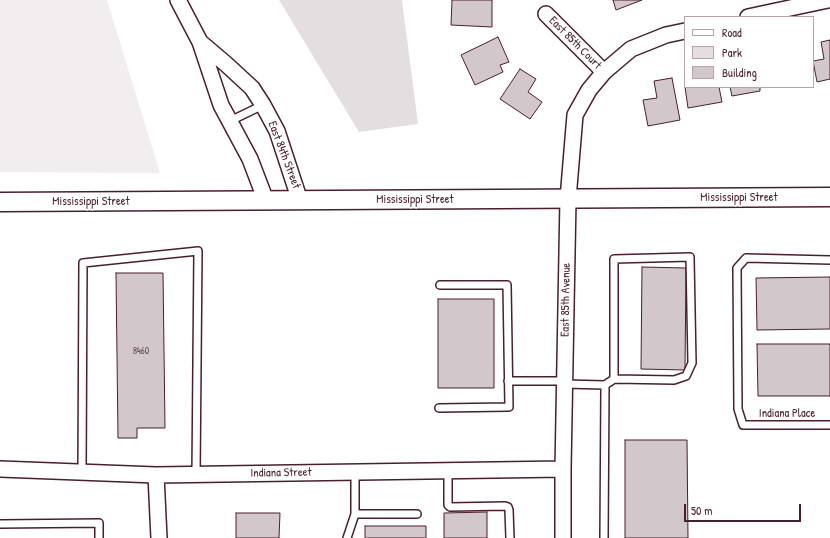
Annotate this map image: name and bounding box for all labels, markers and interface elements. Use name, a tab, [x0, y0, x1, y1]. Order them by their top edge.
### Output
street label: East 85th Court	[546, 14, 604, 72]
legend	[684, 16, 814, 88]
text: Road	[722, 24, 742, 41]
text: Park	[722, 44, 742, 61]
text: Building	[722, 64, 757, 81]
street label: East 84th Street	[265, 119, 303, 191]
street label: Mississippi Street	[700, 191, 778, 205]
street label: Mississippi Street	[376, 193, 454, 207]
street label: Mississippi Street	[52, 195, 130, 209]
street label: East 85th Avenue	[558, 263, 574, 337]
house number: 8460	[133, 345, 149, 357]
street label: Indiana Place	[759, 407, 815, 421]
street label: Indiana Street	[250, 465, 312, 481]
scale bar	[686, 496, 803, 522]
text: 50 m	[691, 502, 712, 519]

